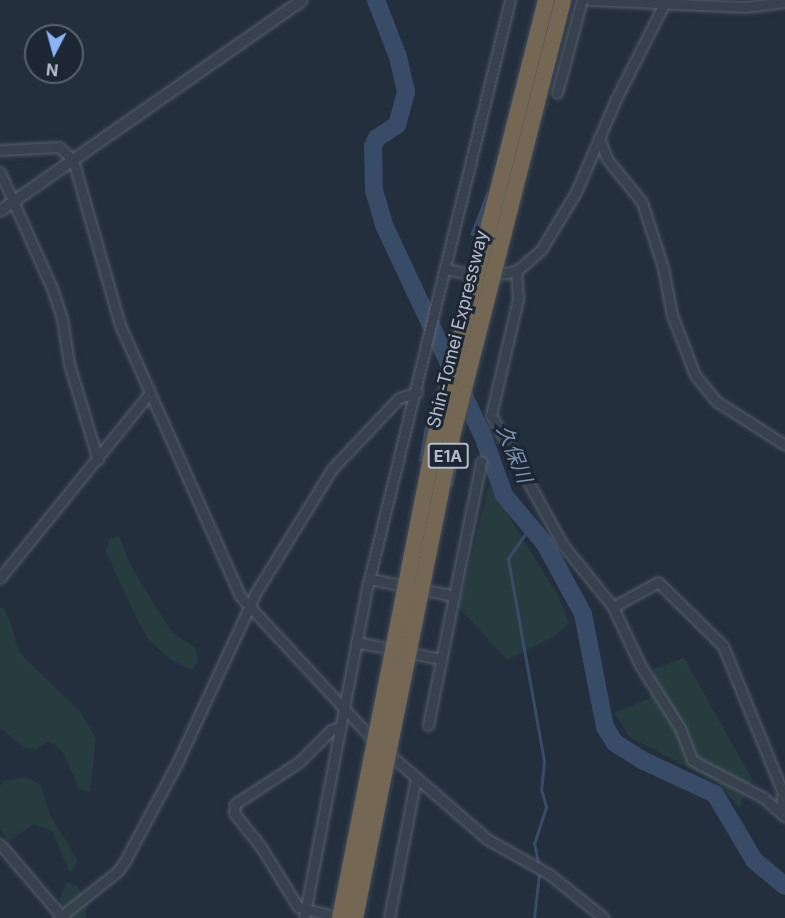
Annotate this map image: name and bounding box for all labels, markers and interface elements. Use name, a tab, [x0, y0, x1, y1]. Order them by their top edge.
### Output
north arrow	[24, 24, 84, 84]
text: N	[45, 59, 59, 80]
street label: Shin-Tomei Expressway	[423, 228, 493, 430]
water label: 久保川	[492, 422, 536, 486]
road number: E1A	[427, 443, 469, 469]

